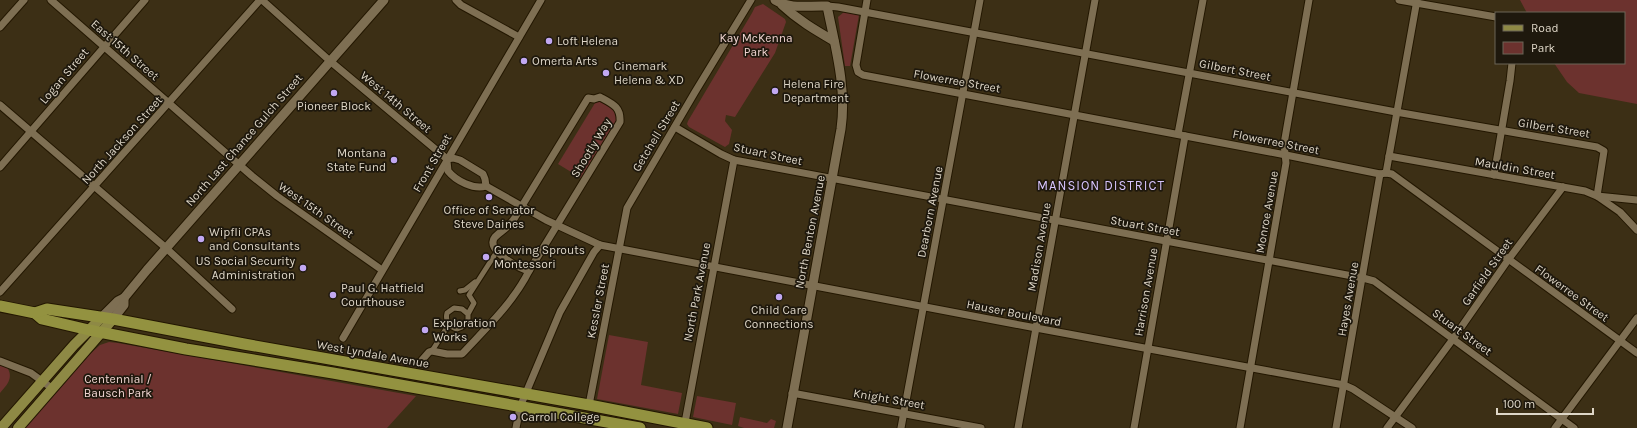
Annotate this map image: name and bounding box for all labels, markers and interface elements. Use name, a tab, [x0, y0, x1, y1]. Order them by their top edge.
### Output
legend	[1495, 12, 1625, 64]
street label: East 15th Street	[88, 17, 162, 84]
text: Road	[1531, 21, 1559, 35]
park label: Kay McKenna Park	[719, 31, 793, 59]
place label: Loft Helena	[557, 34, 618, 48]
marker: Loft Helena	[544, 36, 554, 46]
text: Park	[1531, 41, 1556, 55]
street label: Logan Street	[37, 45, 92, 107]
place label: Omerta Arts	[532, 54, 598, 68]
marker: Omerta Arts	[519, 56, 529, 66]
street label: Gilbert Street	[1198, 56, 1272, 84]
place label: Cinemark Helena & XD	[614, 59, 684, 87]
street label: Flowerree Street	[913, 66, 1002, 96]
street label: West 14th Street	[358, 68, 435, 136]
marker: Cinemark Helena & XD	[601, 68, 611, 78]
street label: North Last Chance Gulch Street	[183, 71, 306, 209]
place label: Helena Fire Department	[783, 77, 849, 105]
marker: Helena Fire Department	[770, 86, 780, 96]
marker: Pioneer Block	[329, 88, 339, 98]
street label: North Jackson Street	[79, 93, 166, 187]
street label: Getchell Street	[629, 97, 683, 174]
place label: Pioneer Block	[297, 99, 371, 113]
street label: Gilbert Street	[1517, 115, 1591, 141]
street label: Shootly Way	[568, 116, 614, 180]
street label: Flowerree Street	[1232, 127, 1321, 157]
street label: Front Street	[410, 131, 454, 195]
street label: Stuart Street	[732, 140, 804, 168]
place label: Montana State Fund	[326, 146, 386, 174]
street label: Mauldin Street	[1474, 154, 1557, 182]
marker: Montana State Fund	[389, 155, 399, 165]
street label: Dearborn Avenue	[914, 165, 946, 259]
street label: Monroe Avenue	[1253, 170, 1281, 254]
street label: North Benton Avenue	[792, 174, 828, 290]
district label: MANSION DISTRICT	[1037, 178, 1165, 193]
street label: West 15th Street	[276, 179, 357, 241]
marker: Office of Senator Steve Daines	[484, 192, 494, 202]
street label: Madison Avenue	[1024, 202, 1054, 292]
place label: Office of Senator Steve Daines	[444, 203, 535, 231]
street label: Stuart Street	[1109, 213, 1181, 239]
place label: Wipfli CPAs and Consultants	[209, 225, 300, 253]
marker: Wipfli CPAs and Consultants	[196, 234, 206, 244]
street label: Garfield Street	[1459, 235, 1516, 308]
street label: North Park Avenue	[681, 241, 713, 343]
place label: Growing Sprouts Montessori	[494, 243, 585, 271]
street label: Harrison Avenue	[1131, 247, 1161, 337]
marker: Growing Sprouts Montessori	[481, 252, 491, 262]
place label: US Social Security Administration	[196, 254, 295, 282]
street label: Hayes Avenue	[1335, 261, 1361, 337]
street label: Kessler Street	[584, 262, 612, 339]
street label: Flowerree Street	[1532, 262, 1612, 325]
marker: US Social Security Administration	[298, 263, 308, 273]
place label: Paul G. Hatfield Courthouse	[341, 281, 424, 309]
marker: Paul G. Hatfield Courthouse	[328, 290, 338, 300]
marker: Child Care Connections	[774, 292, 784, 302]
street label: Hauser Boulevard	[965, 297, 1063, 329]
place label: Child Care Connections	[745, 303, 813, 331]
street label: Stuart Street	[1429, 306, 1495, 359]
place label: Exploration Works	[433, 316, 496, 344]
marker: Exploration Works	[420, 325, 430, 335]
street label: West Lyndale Avenue	[316, 337, 430, 371]
park label: Centennial / Bausch Park	[84, 372, 152, 400]
street label: Knight Street	[852, 386, 926, 412]
scale bar	[1497, 390, 1593, 416]
text: 100 m	[1503, 397, 1535, 411]
place label: Carroll College	[521, 410, 600, 424]
marker: Carroll College	[508, 412, 518, 422]

